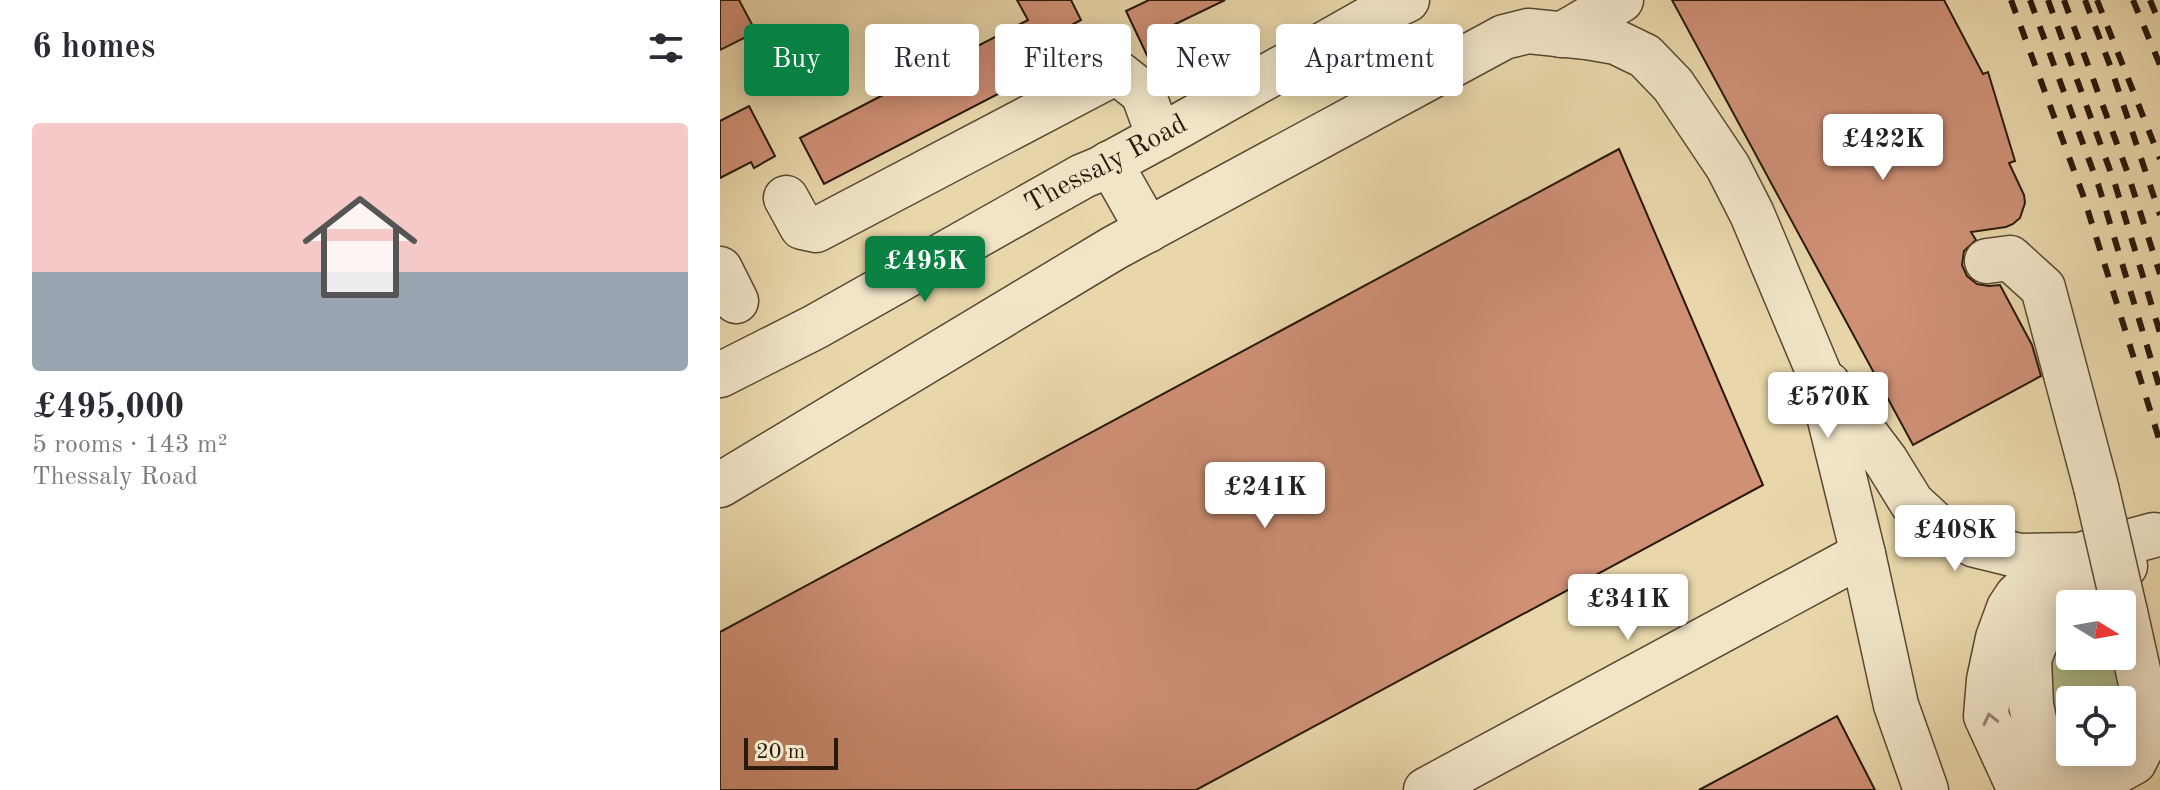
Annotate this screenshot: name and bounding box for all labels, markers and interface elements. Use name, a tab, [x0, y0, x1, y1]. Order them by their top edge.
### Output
chip: Buy	[744, 24, 849, 96]
chip: Rent	[865, 24, 979, 96]
chip: Filters	[995, 24, 1131, 96]
chip: New	[1147, 24, 1260, 96]
chip: Apartment	[1276, 24, 1463, 96]
icon: filters	[644, 26, 688, 70]
text: 6 homes	[32, 31, 155, 65]
street label: Thessaly Road	[1021, 110, 1192, 219]
pin: £422K	[1827, 114, 1939, 182]
text: £422K	[1841, 127, 1925, 153]
icon: home	[288, 175, 432, 319]
pin: £495K	[869, 236, 981, 304]
text: £495K	[883, 249, 967, 275]
pin: £570K	[1772, 372, 1884, 440]
text: £570K	[1786, 385, 1870, 411]
text: £495,000	[32, 391, 184, 425]
text: 5 rooms · 143 m²	[32, 432, 228, 458]
pin: £241K	[1209, 462, 1321, 530]
text: Thessaly Road	[32, 464, 198, 490]
text: £241K	[1223, 475, 1307, 501]
pin: £408K	[1899, 505, 2011, 573]
text: £408K	[1913, 518, 1997, 544]
pin: £341K	[1572, 574, 1684, 642]
text: £341K	[1586, 587, 1670, 613]
north arrow	[2056, 590, 2136, 670]
map controls	[2056, 590, 2136, 766]
button: locate	[2056, 686, 2136, 766]
one-way arrow	[1982, 713, 1999, 726]
scale bar	[744, 734, 838, 770]
text: 20 m	[756, 741, 805, 763]

